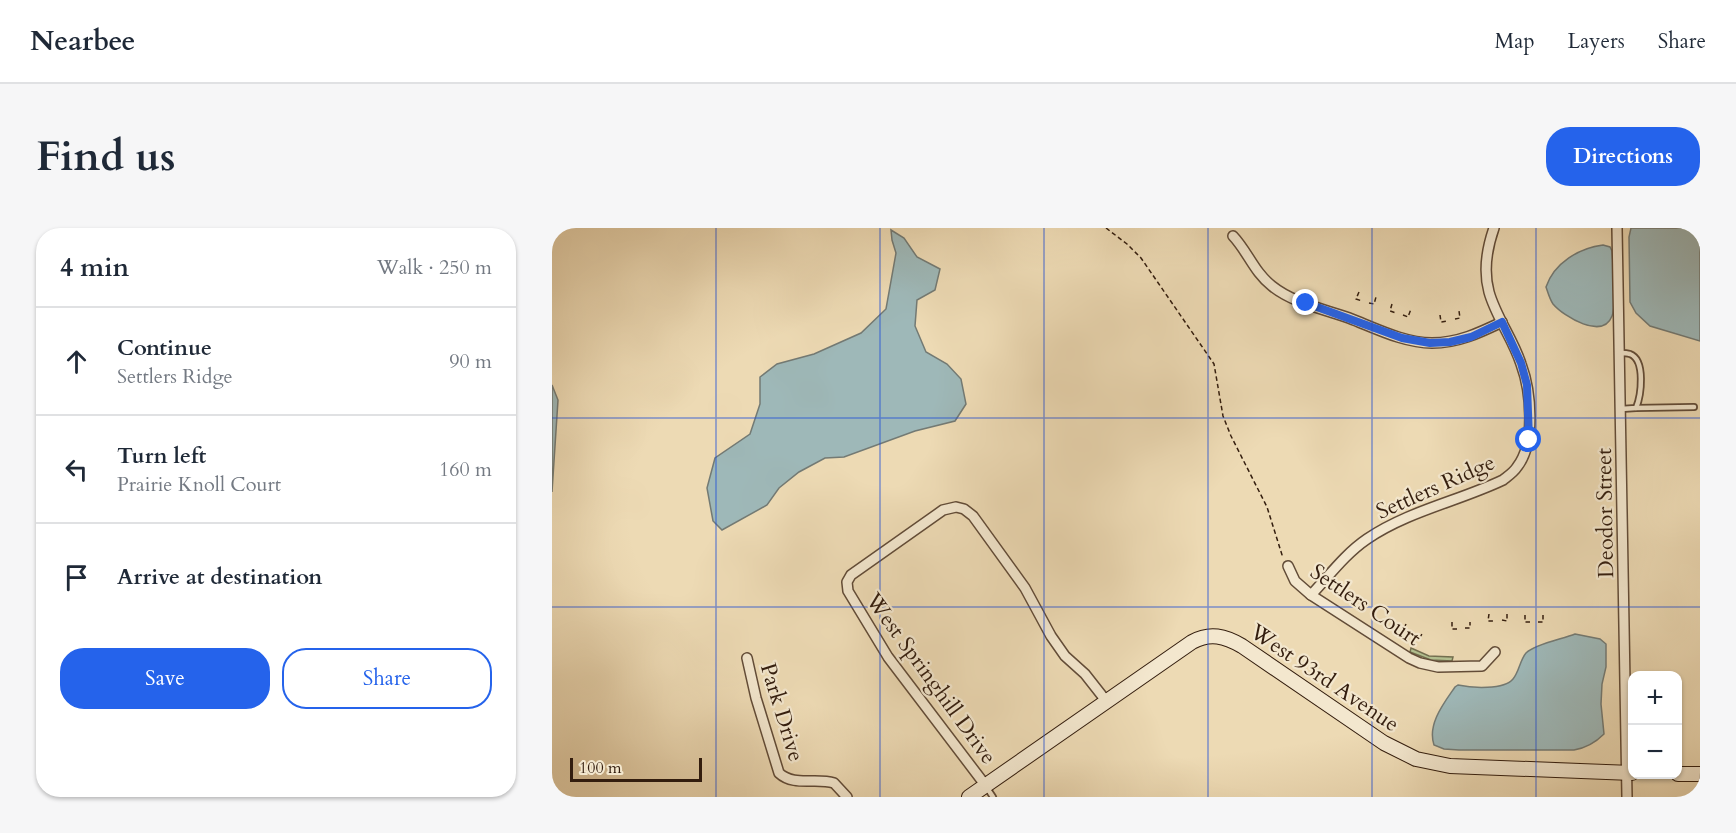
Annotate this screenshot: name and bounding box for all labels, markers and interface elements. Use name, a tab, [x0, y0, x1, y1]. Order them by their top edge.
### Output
text: Nearbee	[30, 22, 135, 60]
text: Map	[1495, 27, 1535, 56]
text: Layers	[1568, 27, 1625, 56]
text: Share	[1658, 27, 1706, 56]
button: Directions	[1546, 127, 1700, 186]
text: Find us	[36, 128, 176, 185]
text: 4 min	[60, 250, 129, 285]
text: Walk · 250 m	[377, 254, 492, 281]
route end	[1292, 289, 1318, 315]
text: Continue	[117, 333, 212, 363]
icon: ahead	[60, 345, 93, 378]
text: 90 m	[449, 348, 492, 375]
text: Settlers Ridge	[117, 363, 233, 390]
route start	[1515, 426, 1541, 452]
text: Turn left	[117, 441, 206, 471]
street label: Settlers Ridge	[1371, 447, 1500, 526]
street label: Deodor Street	[1589, 448, 1621, 578]
icon: left	[60, 453, 93, 486]
text: 160 m	[439, 456, 492, 483]
text: Prairie Knoll Court	[117, 471, 281, 498]
street label: Settlers Court	[1304, 557, 1427, 653]
icon: arrive	[60, 561, 93, 594]
text: Arrive at destination	[117, 562, 322, 592]
street label: West Springhill Drive	[858, 586, 1004, 770]
street label: West 93rd Avenue	[1243, 616, 1405, 739]
button: Save	[60, 648, 270, 709]
button: Share	[282, 648, 492, 709]
street label: Park Drive	[753, 659, 811, 765]
map controls	[1628, 671, 1682, 779]
button: +	[1628, 671, 1682, 725]
button: −	[1628, 725, 1682, 779]
scale bar	[570, 755, 702, 782]
text: 100 m	[579, 757, 621, 779]

